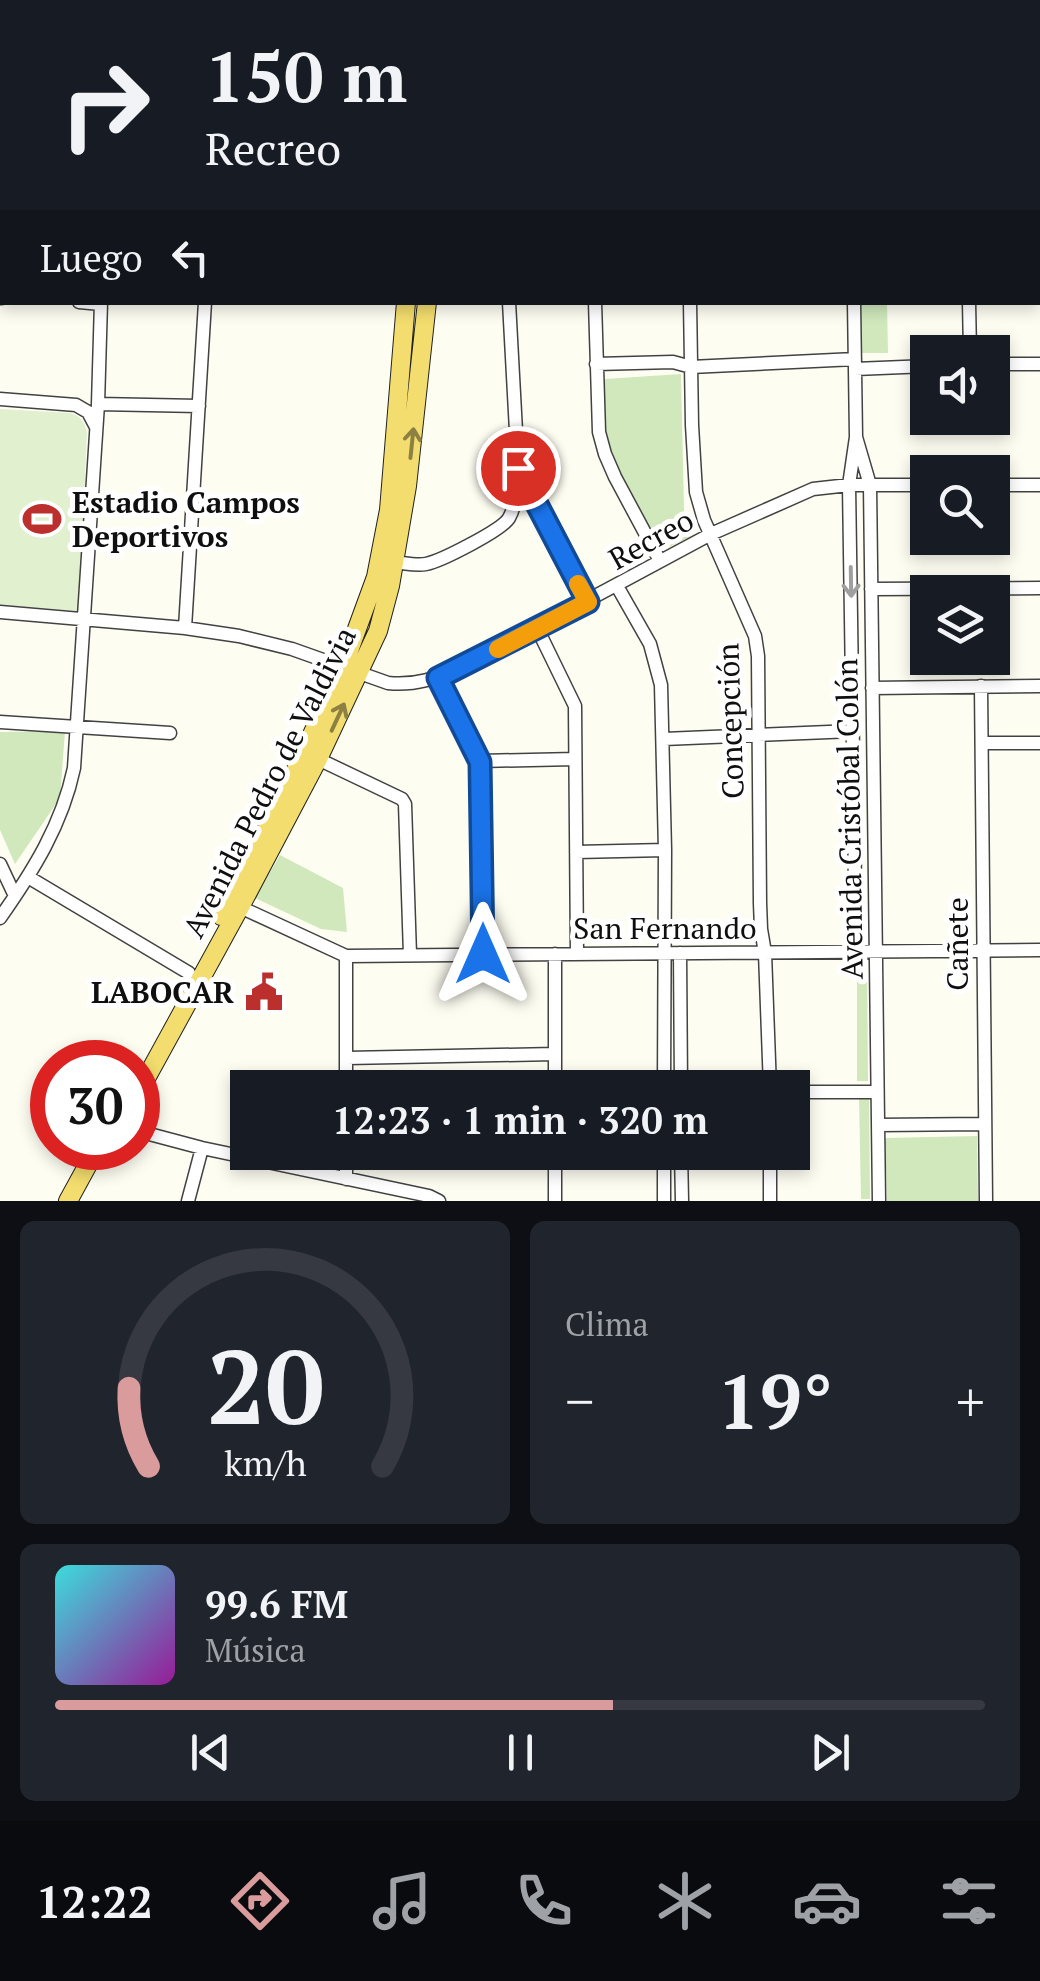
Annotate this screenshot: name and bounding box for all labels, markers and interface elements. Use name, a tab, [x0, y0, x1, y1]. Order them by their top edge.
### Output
text: 150 m	[205, 29, 407, 122]
icon: right	[40, 40, 170, 170]
text: Recreo	[205, 118, 341, 178]
icon: left	[163, 230, 218, 285]
text: Luego	[40, 233, 143, 283]
map controls	[910, 335, 1010, 675]
button: sound	[910, 335, 1010, 435]
pin	[476, 426, 561, 511]
one-way arrow	[403, 427, 422, 460]
icon: arrive	[491, 441, 546, 496]
button: search	[910, 455, 1010, 555]
place label: Estadio Campos Deportivos	[72, 482, 300, 556]
sports icon: Estadio Campos Deportivos	[21, 498, 63, 540]
street label: Recreo	[602, 499, 700, 579]
one-way arrow	[842, 566, 860, 598]
button: layers	[910, 575, 1010, 675]
street label: Avenida Pedro de Valdivia	[173, 620, 365, 944]
street label: Concepción	[707, 642, 753, 800]
street label: Avenida Cristóbal Colón	[826, 658, 872, 980]
one-way arrow	[330, 703, 349, 733]
street label: Cañete	[937, 897, 977, 991]
position arrow	[431, 902, 535, 1006]
street label: San Fernando	[573, 908, 757, 948]
public building icon: LABOCAR	[243, 971, 285, 1013]
place label: LABOCAR	[91, 972, 234, 1012]
speed limit sign: 30	[30, 1040, 160, 1170]
text: 12:23 · 1 min · 320 m	[332, 1095, 708, 1145]
text: Clima	[565, 1303, 649, 1345]
text: 20	[206, 1316, 324, 1454]
text: 19°	[717, 1351, 833, 1450]
text: −	[565, 1364, 594, 1437]
text: +	[956, 1364, 985, 1437]
text: km/h	[224, 1439, 306, 1486]
text: 99.6 FM	[205, 1579, 348, 1629]
text: Música	[205, 1629, 306, 1671]
icon: previous	[183, 1725, 238, 1780]
icon: pause	[493, 1725, 548, 1780]
icon: next	[803, 1725, 858, 1780]
icon: directions	[225, 1866, 295, 1936]
icon: music	[367, 1866, 437, 1936]
icon: phone	[509, 1866, 579, 1936]
icon: climate	[650, 1866, 720, 1936]
icon: car	[792, 1866, 862, 1936]
icon: filters	[934, 1866, 1004, 1936]
text: 12:22	[36, 1871, 153, 1931]

